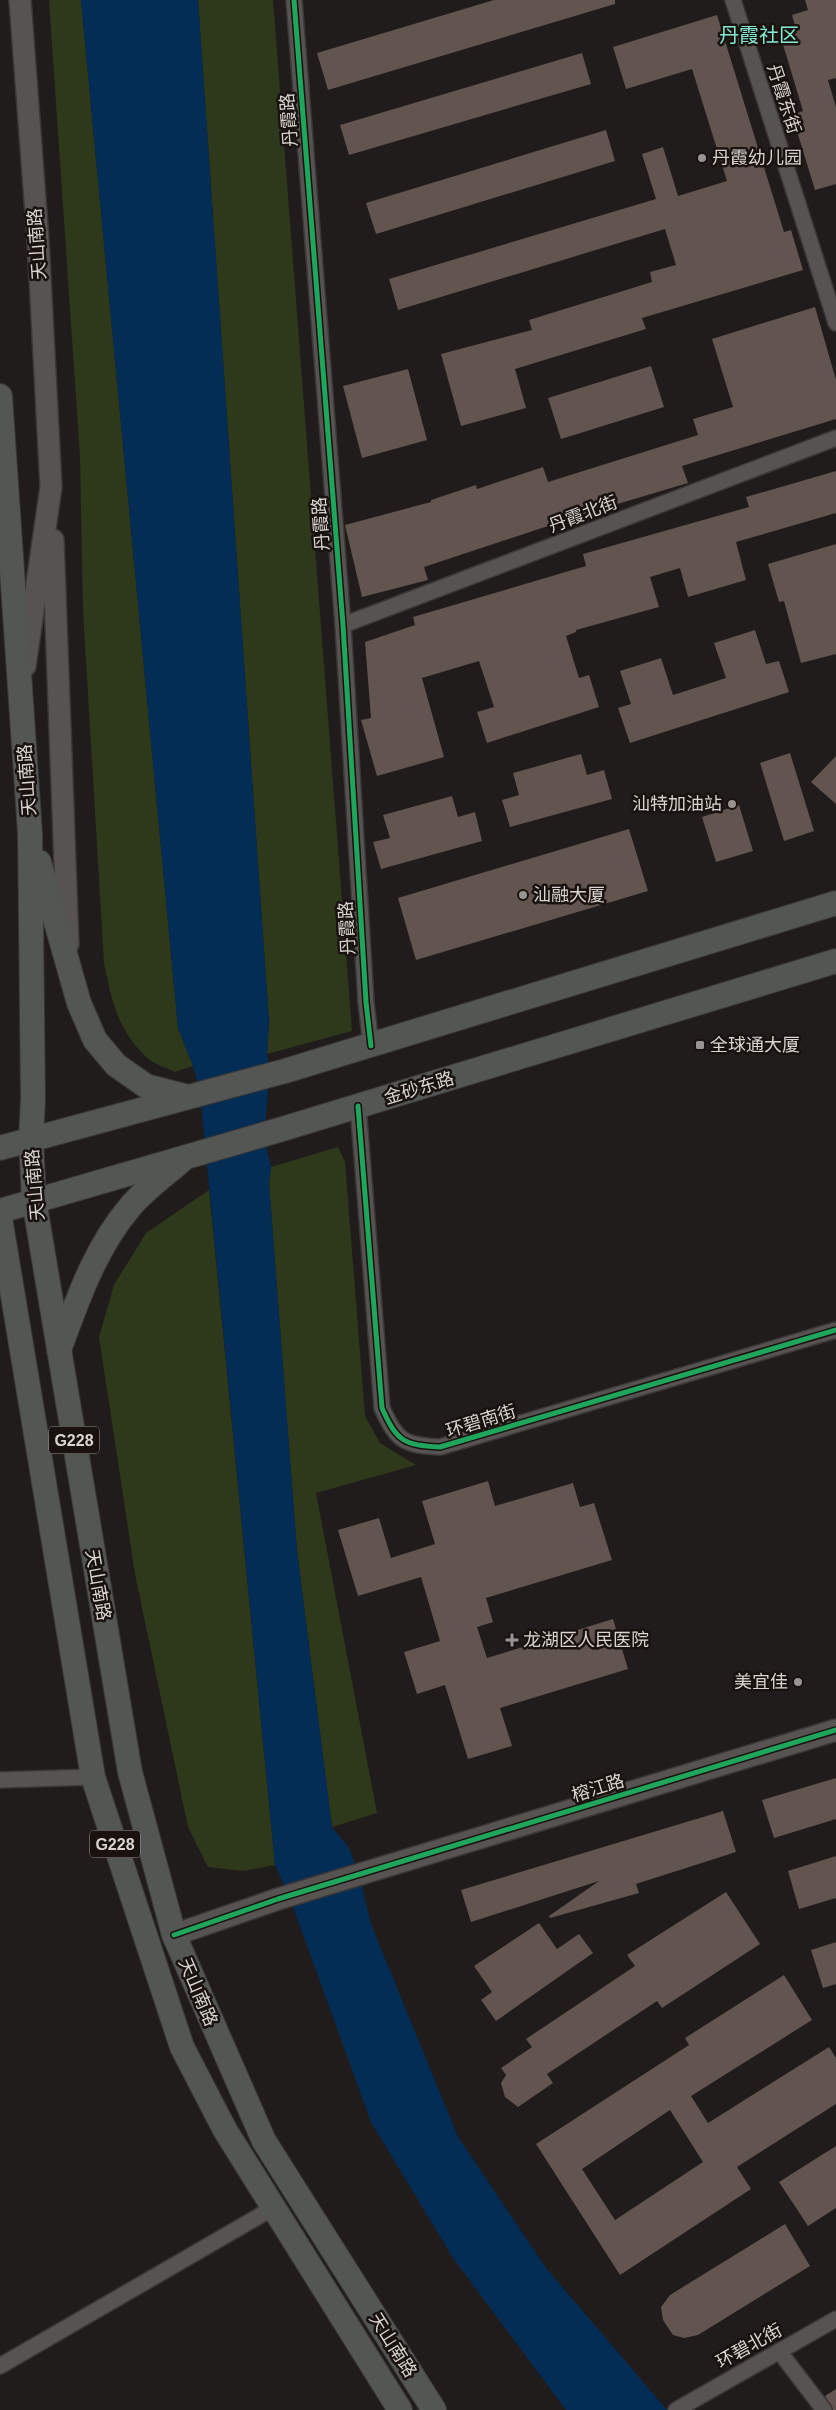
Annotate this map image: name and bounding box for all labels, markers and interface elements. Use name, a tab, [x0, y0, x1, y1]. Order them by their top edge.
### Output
district label: 丹霞社区	[719, 24, 799, 46]
street label: 丹霞东街	[763, 62, 805, 136]
street label: 丹霞路	[277, 92, 301, 148]
place label: 丹霞幼儿园	[712, 148, 802, 168]
marker: 丹霞幼儿园	[696, 152, 708, 164]
street label: 天山南路	[25, 207, 49, 281]
street label: 丹霞北街	[546, 492, 620, 536]
street label: 丹霞路	[309, 496, 333, 552]
street label: 天山南路	[15, 743, 39, 817]
place label: 汕特加油站	[632, 794, 722, 814]
marker: 汕特加油站	[726, 798, 738, 810]
place label: 汕融大厦	[533, 885, 605, 905]
marker: 汕融大厦	[517, 889, 529, 901]
street label: 丹霞路	[336, 901, 358, 955]
place label: 全球通大厦	[710, 1035, 800, 1055]
marker: 全球通大厦	[694, 1039, 706, 1051]
street label: 金砂东路	[382, 1068, 456, 1108]
street label: 天山南路	[22, 1148, 48, 1222]
street label: 环碧南街	[444, 1401, 518, 1441]
road number: G228	[49, 1426, 99, 1454]
street label: 天山南路	[82, 1548, 114, 1622]
place label: 龙湖区人民医院	[523, 1630, 649, 1650]
marker: 龙湖区人民医院	[505, 1633, 519, 1647]
place label: 美宜佳	[734, 1672, 788, 1692]
marker: 美宜佳	[792, 1676, 804, 1688]
street label: 榕江路	[569, 1771, 627, 1805]
road number: G228	[90, 1830, 140, 1858]
street label: 天山南路	[175, 1955, 221, 2029]
street label: 天山南路	[365, 2309, 421, 2381]
street label: 环碧北街	[713, 2320, 785, 2372]

